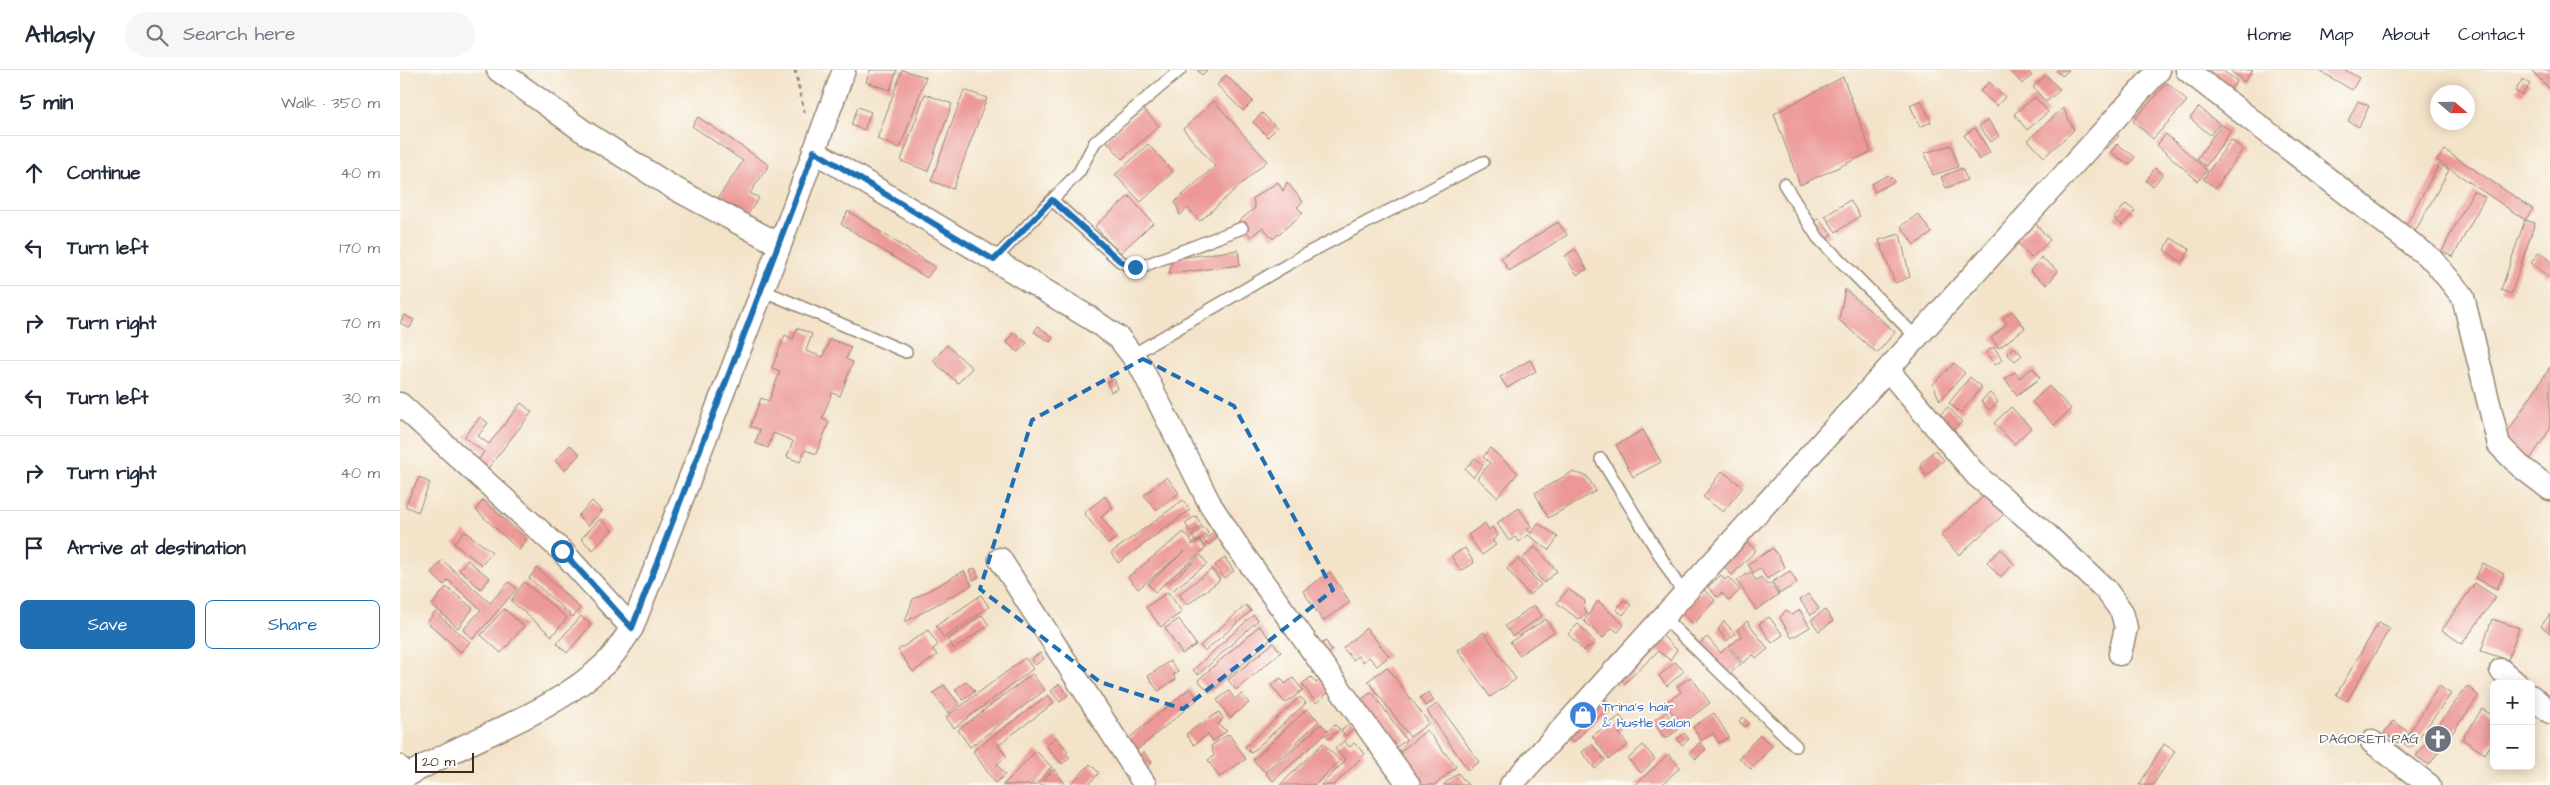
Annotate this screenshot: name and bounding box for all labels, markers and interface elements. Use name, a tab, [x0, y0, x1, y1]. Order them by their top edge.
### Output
search box	[125, 12, 475, 57]
text: Atlasly	[25, 18, 95, 52]
icon: search	[143, 21, 171, 49]
text: Search here	[183, 21, 295, 48]
text: Home	[2247, 22, 2292, 47]
text: Map	[2320, 22, 2354, 47]
text: About	[2382, 22, 2430, 47]
text: Contact	[2458, 22, 2525, 47]
north arrow	[2430, 85, 2475, 130]
text: 5 min	[20, 88, 73, 117]
text: Walk · 350 m	[281, 92, 380, 114]
icon: ahead	[20, 159, 48, 187]
text: Continue	[67, 160, 141, 187]
text: 40 m	[340, 162, 380, 184]
icon: left	[20, 234, 48, 262]
text: Turn left	[67, 235, 148, 262]
text: 170 m	[339, 237, 380, 259]
route end	[1124, 256, 1147, 279]
icon: right	[20, 309, 48, 337]
text: Turn right	[67, 310, 156, 337]
text: 70 m	[341, 312, 380, 334]
icon: left	[20, 384, 48, 412]
text: Turn left	[67, 385, 148, 412]
text: 30 m	[343, 387, 380, 409]
icon: right	[20, 459, 48, 487]
text: Turn right	[67, 460, 156, 487]
text: 40 m	[340, 462, 380, 484]
icon: arrive	[20, 534, 48, 562]
text: Arrive at destination	[67, 535, 246, 562]
route start	[551, 540, 574, 563]
button: Save	[20, 600, 195, 649]
button: Share	[205, 600, 380, 649]
map controls	[2490, 680, 2535, 770]
button: +	[2490, 680, 2535, 725]
place label: Trina's hair & hustle salon	[1602, 697, 1690, 733]
shop icon: Trina's hair & hustle salon	[1568, 700, 1598, 730]
church icon: DAGORETI PAG	[2423, 724, 2453, 754]
button: −	[2490, 725, 2535, 770]
place label: DAGORETI PAG	[2320, 729, 2419, 749]
scale bar	[415, 750, 474, 773]
text: 20 m	[422, 752, 455, 772]

